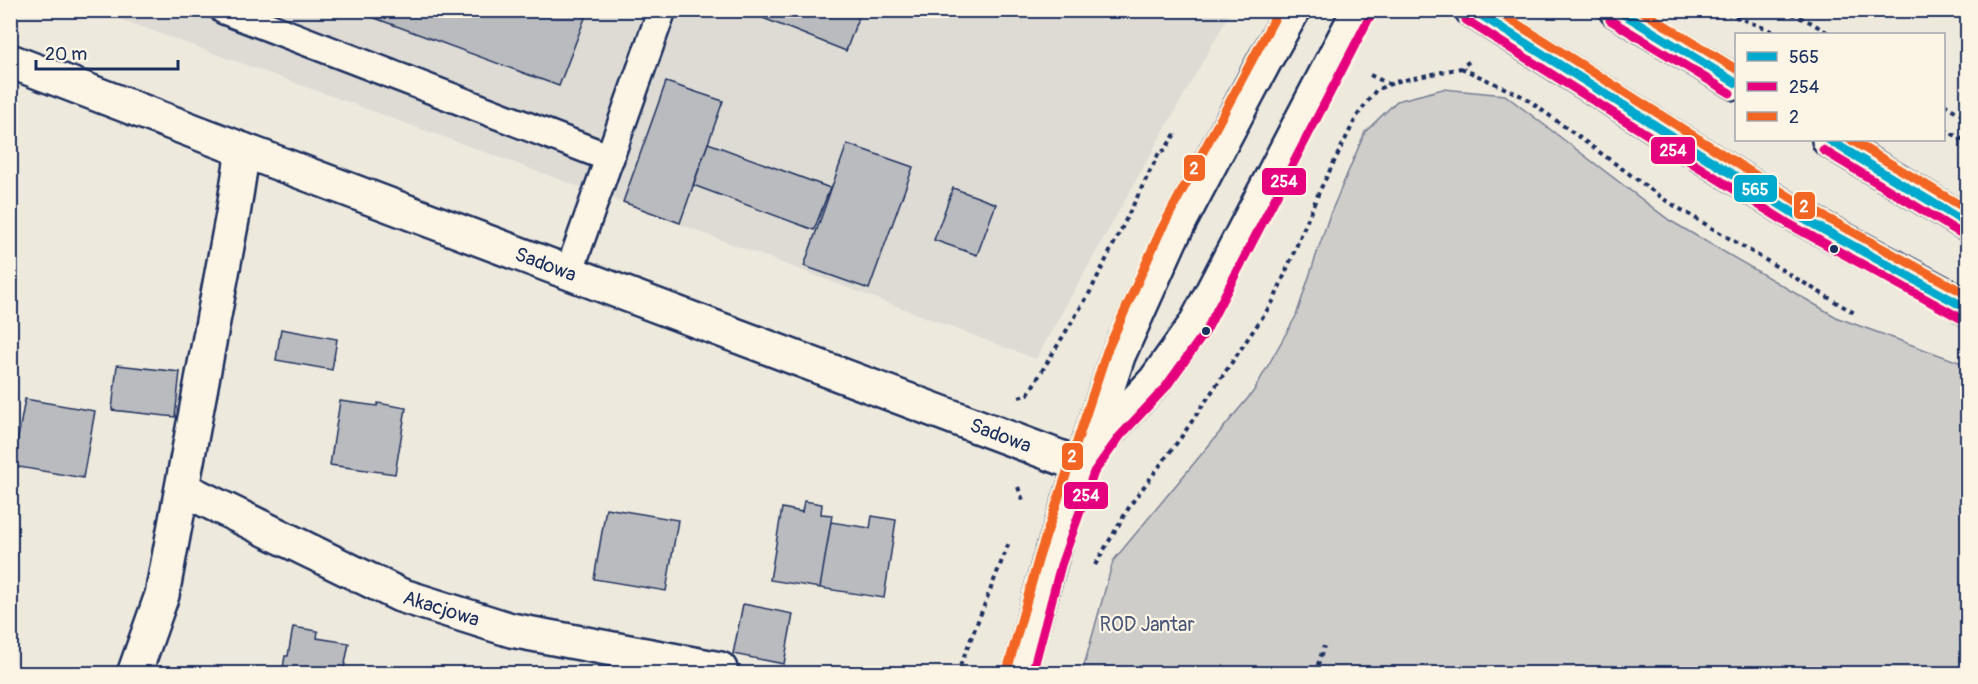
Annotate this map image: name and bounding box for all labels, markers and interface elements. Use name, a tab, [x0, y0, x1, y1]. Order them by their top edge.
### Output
scale bar	[36, 33, 178, 71]
legend	[1735, 33, 1945, 141]
text: 20 m	[45, 43, 87, 66]
text: 565	[1789, 46, 1819, 69]
text: 254	[1789, 76, 1820, 99]
text: 2	[1789, 106, 1799, 129]
line badge: 254	[1650, 136, 1696, 165]
text: 254	[1660, 141, 1687, 161]
line badge: 2	[1183, 154, 1206, 182]
text: 2	[1190, 159, 1199, 179]
line badge: 254	[1261, 167, 1307, 196]
text: 254	[1271, 172, 1298, 192]
line badge: 565	[1733, 174, 1778, 203]
text: 565	[1742, 180, 1769, 200]
line badge: 2	[1793, 191, 1816, 220]
text: 2	[1800, 197, 1809, 217]
street label: Sadowa	[512, 241, 580, 287]
unlabelled marker	[1828, 243, 1840, 255]
unlabelled marker	[1200, 325, 1212, 337]
street label: Sadowa	[967, 412, 1035, 458]
line badge: 2	[1061, 442, 1084, 471]
text: 2	[1068, 447, 1077, 467]
line badge: 254	[1063, 481, 1109, 510]
text: 254	[1073, 486, 1100, 506]
street label: Akacjowa	[400, 584, 483, 632]
park label: ROD Jantar	[1099, 612, 1195, 637]

